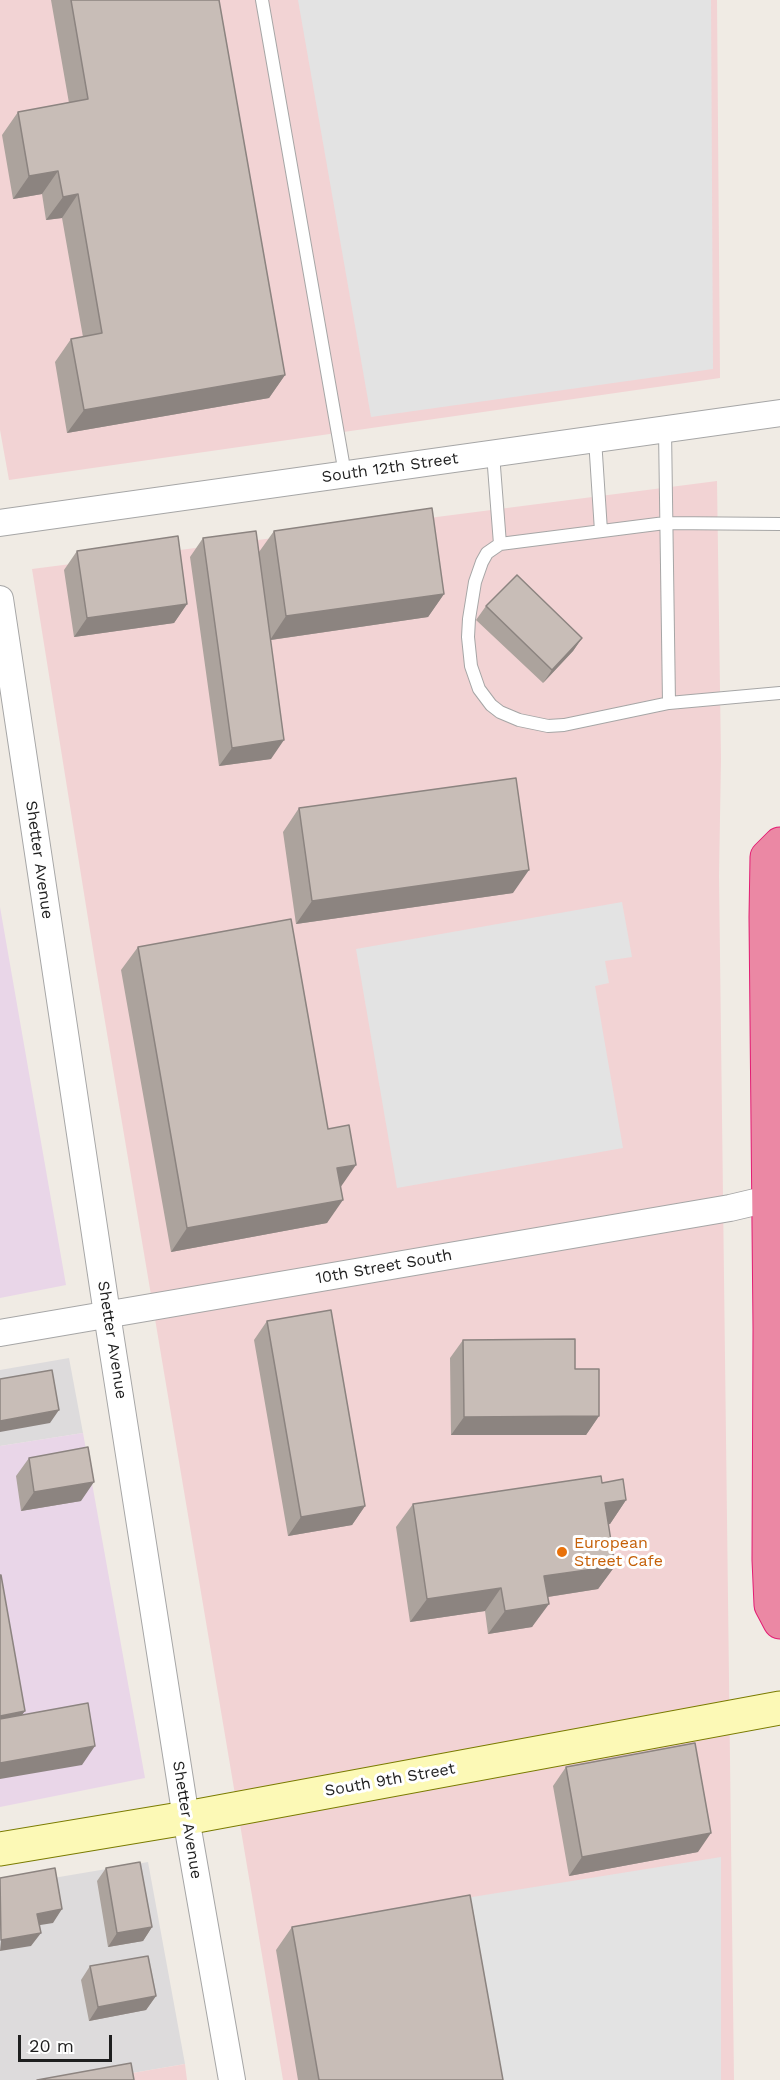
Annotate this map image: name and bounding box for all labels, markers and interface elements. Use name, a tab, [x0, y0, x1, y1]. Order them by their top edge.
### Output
street label: South 12th Street	[321, 449, 459, 487]
street label: Shetter Avenue	[21, 800, 57, 920]
street label: 10th Street South	[314, 1246, 454, 1288]
street label: Shetter Avenue	[93, 1280, 131, 1400]
place label: European Street Cafe	[574, 1533, 663, 1571]
marker: European Street Cafe	[555, 1545, 569, 1559]
street label: South 9th Street	[323, 1759, 457, 1801]
street label: Shetter Avenue	[168, 1760, 206, 1880]
scale bar	[21, 2023, 116, 2061]
text: 20 m	[29, 2035, 74, 2056]

